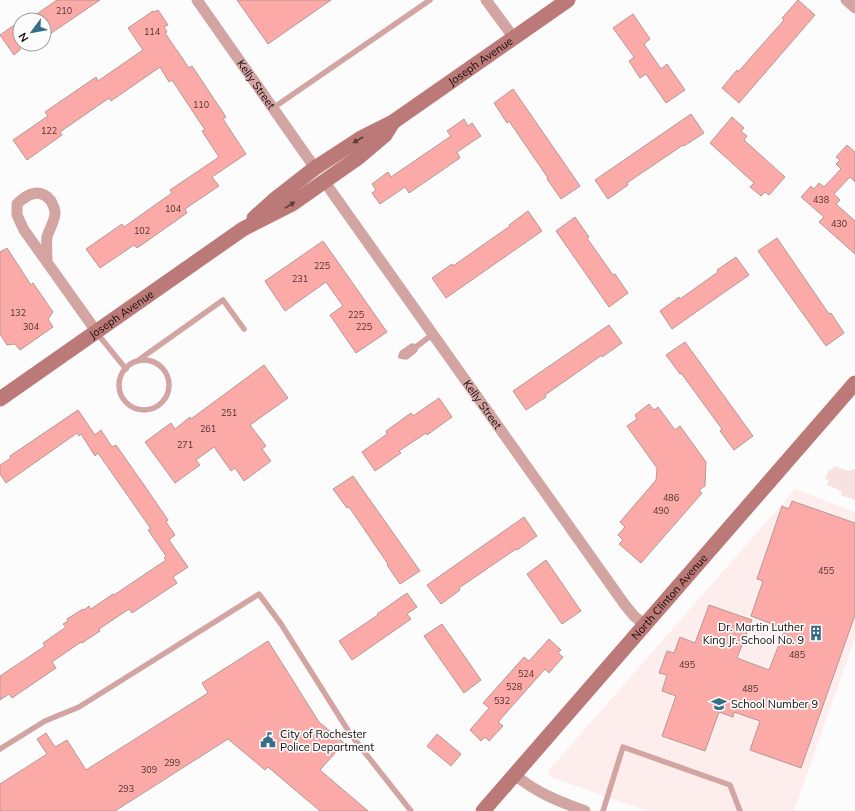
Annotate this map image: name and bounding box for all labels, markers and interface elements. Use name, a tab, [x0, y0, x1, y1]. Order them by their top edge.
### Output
house number: 210	[56, 5, 72, 16]
north arrow	[12, 12, 52, 52]
house number: 114	[144, 26, 161, 37]
text: N	[15, 30, 32, 45]
street label: Joseph Avenue	[445, 34, 515, 89]
street label: Kelly Street	[234, 57, 278, 112]
house number: 110	[193, 99, 209, 110]
house number: 122	[41, 125, 57, 136]
one-way arrow	[352, 136, 364, 143]
house number: 438	[813, 194, 829, 205]
one-way arrow	[284, 201, 296, 208]
house number: 104	[165, 203, 182, 214]
house number: 430	[831, 218, 847, 229]
house number: 102	[134, 225, 150, 236]
house number: 225	[314, 260, 331, 271]
house number: 231	[292, 273, 308, 284]
street label: Joseph Avenue	[86, 287, 156, 342]
house number: 132	[10, 307, 26, 318]
house number: 225	[348, 309, 365, 320]
house number: 304	[23, 321, 40, 332]
house number: 225	[356, 321, 373, 332]
street label: Kelly Street	[460, 377, 505, 432]
house number: 251	[221, 407, 237, 418]
house number: 261	[200, 423, 216, 434]
house number: 271	[177, 439, 193, 450]
house number: 486	[663, 492, 679, 503]
house number: 490	[653, 505, 669, 516]
street label: North Clinton Avenue	[628, 551, 710, 642]
house number: 455	[818, 565, 835, 576]
place label: Dr. Martin Luther King Jr. School No. 9	[703, 620, 804, 647]
building icon: Dr. Martin Luther King Jr. School No. 9	[807, 624, 825, 642]
house number: 485	[789, 649, 806, 660]
house number: 495	[679, 659, 696, 670]
house number: 524	[518, 668, 535, 679]
house number: 528	[506, 681, 522, 692]
house number: 485	[742, 683, 759, 694]
house number: 532	[494, 695, 510, 706]
school or university icon: School Number 9	[710, 695, 728, 713]
place label: School Number 9	[731, 697, 818, 711]
place label: City of Rochester Police Department	[280, 727, 374, 754]
public building icon: City of Rochester Police Department	[259, 731, 277, 749]
house number: 299	[164, 757, 180, 768]
house number: 309	[141, 764, 157, 775]
house number: 293	[118, 783, 134, 794]

